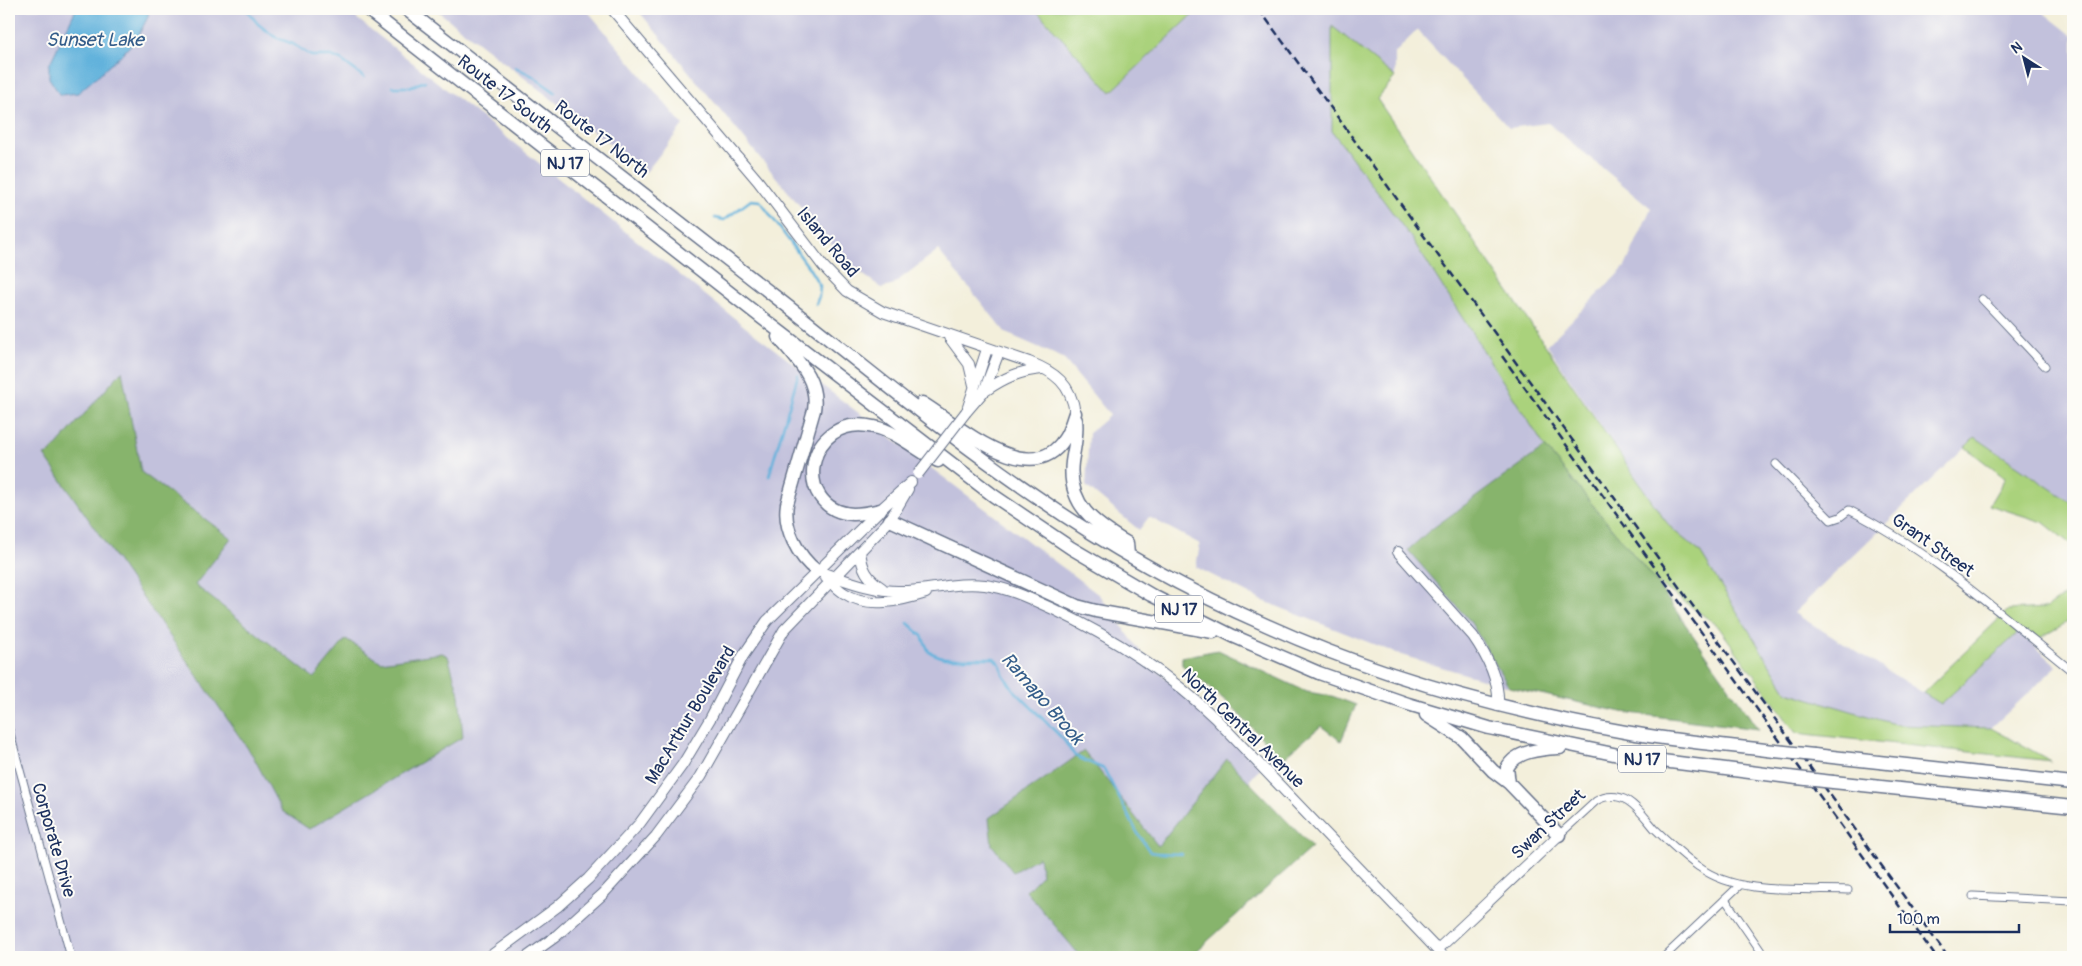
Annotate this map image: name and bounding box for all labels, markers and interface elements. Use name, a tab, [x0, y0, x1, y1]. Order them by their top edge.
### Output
water label: Sunset Lake	[46, 28, 145, 52]
north arrow	[2000, 32, 2050, 82]
text: N	[2008, 38, 2025, 58]
street label: Route 17 South	[452, 50, 557, 139]
street label: Route 17 North	[550, 95, 654, 183]
road number: NJ 17	[541, 150, 589, 177]
street label: Island Road	[791, 202, 864, 282]
street label: Grant Street	[1887, 508, 1979, 583]
road number: NJ 17	[1155, 596, 1203, 622]
street label: MacArthur Boulevard	[640, 642, 741, 789]
water label: Ramapo Brook	[996, 648, 1090, 751]
street label: North Central Avenue	[1176, 663, 1309, 793]
road number: NJ 17	[1618, 746, 1666, 772]
street label: Corporate Drive	[26, 780, 81, 900]
street label: Swan Street	[1506, 784, 1591, 865]
scale bar	[1890, 901, 2018, 933]
text: 100 m	[1897, 910, 1940, 929]

